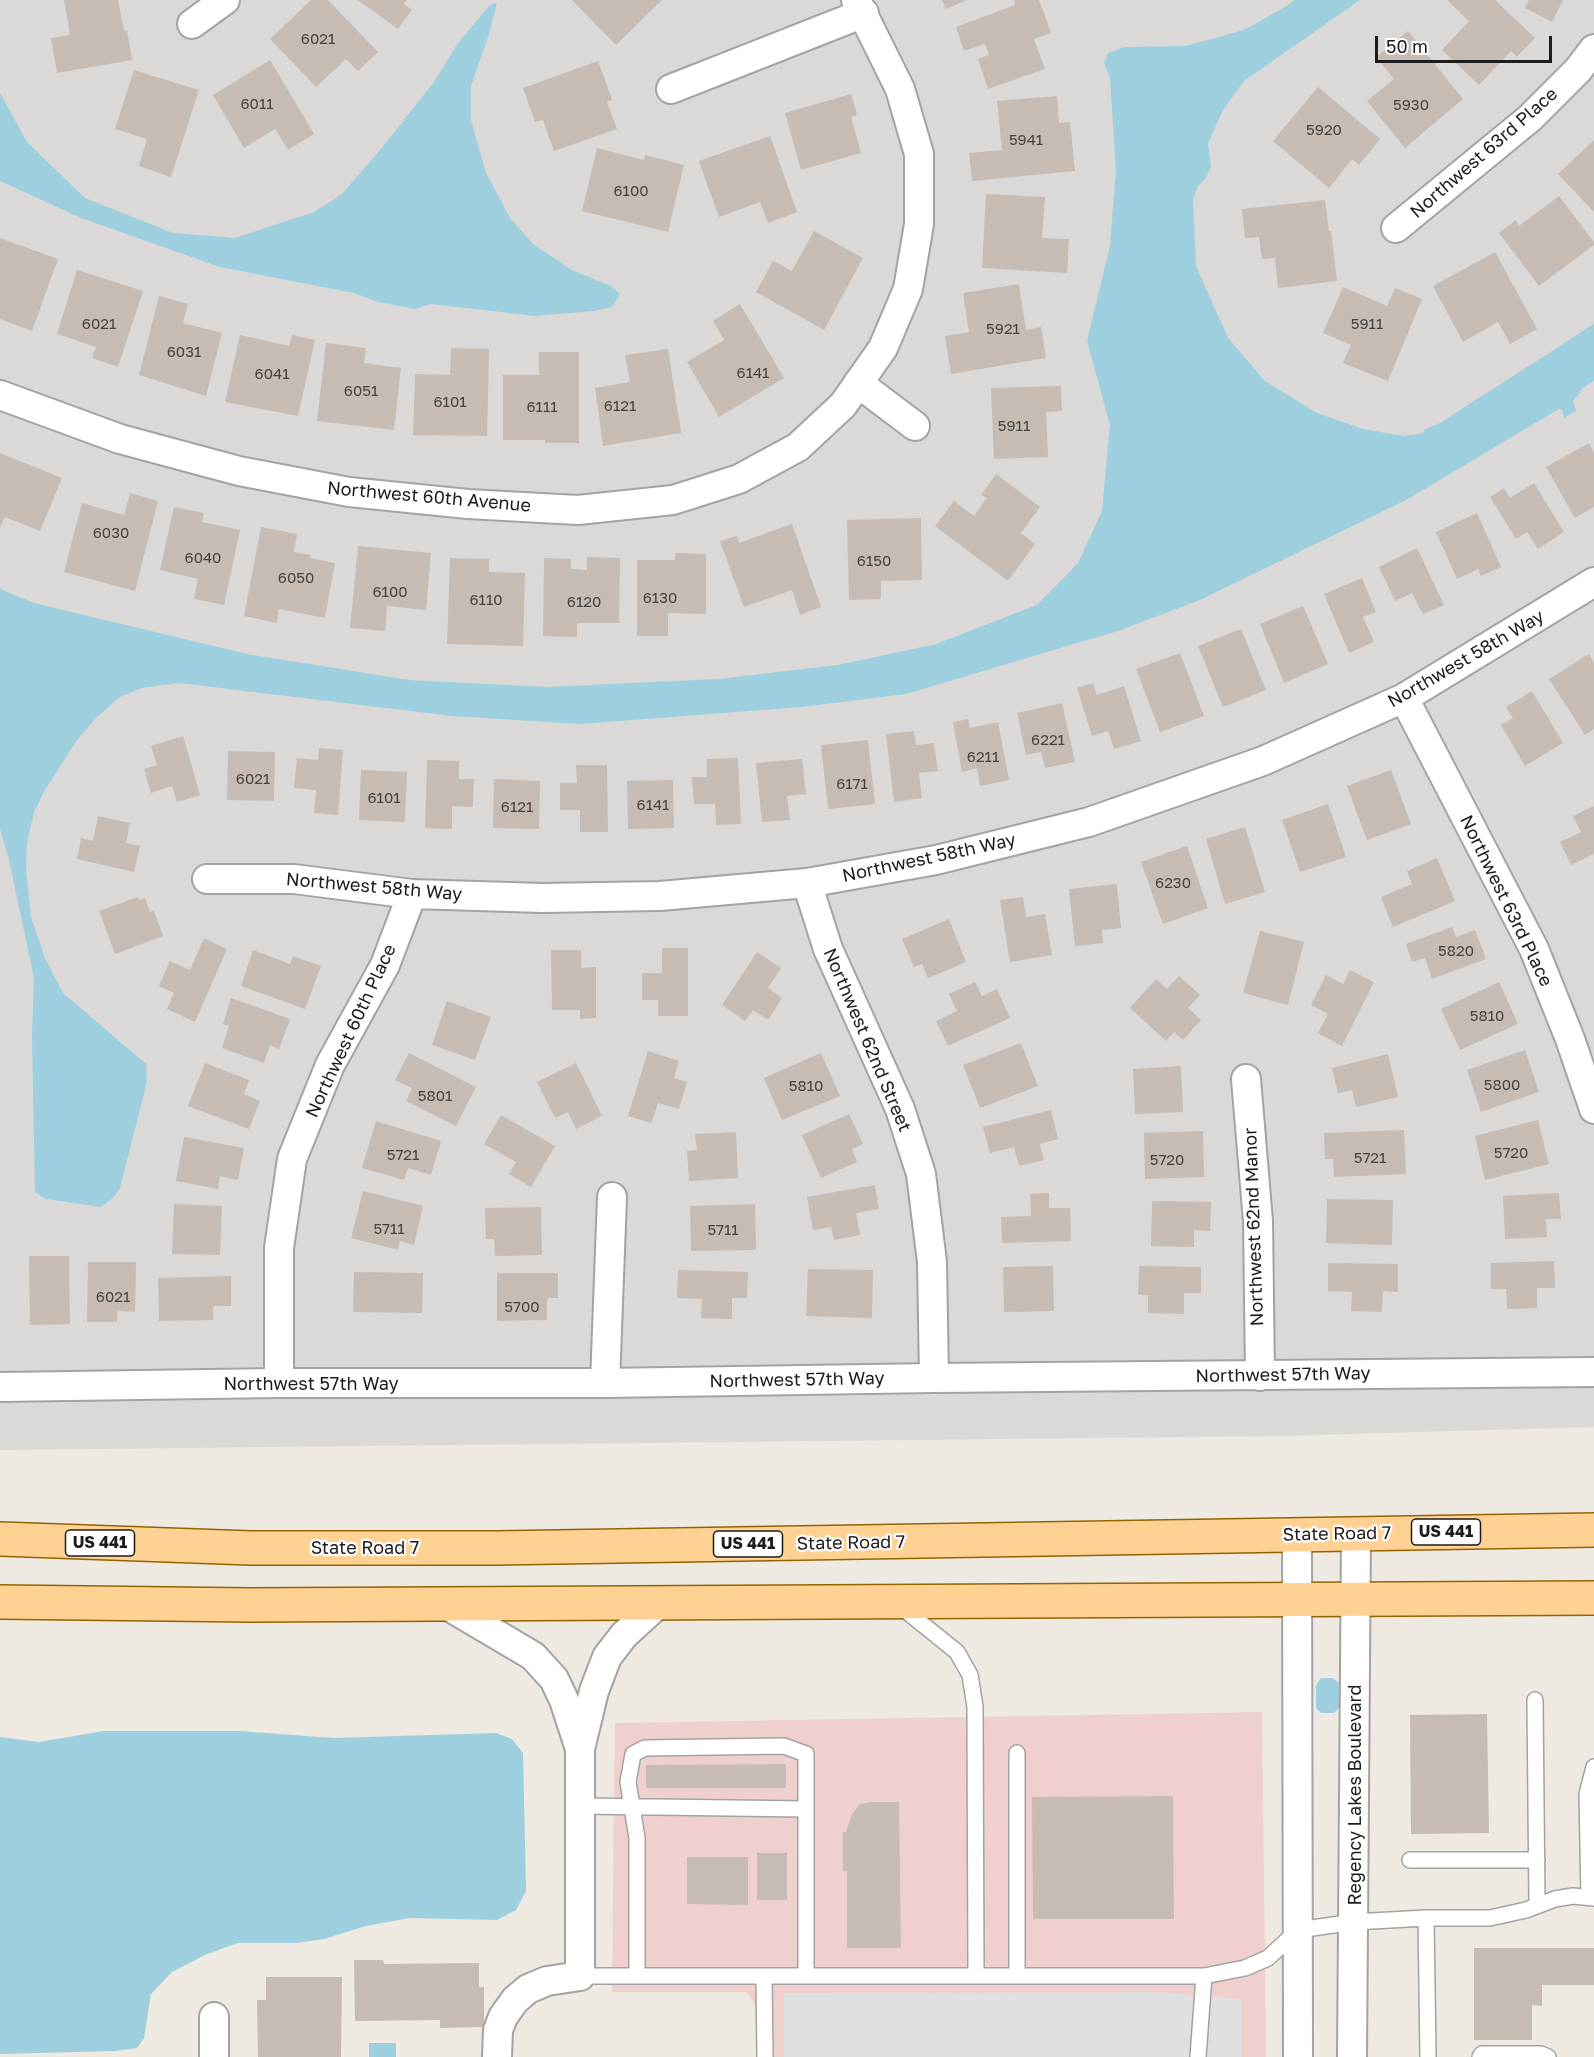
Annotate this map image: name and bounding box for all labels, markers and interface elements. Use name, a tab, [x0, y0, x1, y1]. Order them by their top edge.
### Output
scale bar	[1378, 24, 1555, 62]
house number: 6021	[301, 30, 335, 48]
text: 50 m	[1386, 35, 1428, 57]
street label: Northwest 63rd Place	[1406, 83, 1562, 223]
house number: 6011	[241, 95, 273, 113]
house number: 5930	[1393, 96, 1429, 114]
house number: 5920	[1306, 121, 1342, 139]
house number: 5941	[1009, 131, 1043, 149]
house number: 6100	[614, 182, 648, 200]
house number: 6021	[82, 315, 116, 333]
house number: 5911	[1351, 315, 1383, 333]
house number: 5921	[986, 320, 1020, 338]
house number: 6031	[167, 343, 201, 361]
house number: 6141	[737, 364, 769, 382]
house number: 6041	[255, 365, 289, 383]
house number: 6051	[344, 382, 378, 400]
house number: 6101	[434, 393, 466, 411]
house number: 6121	[604, 397, 636, 415]
house number: 6111	[527, 398, 557, 416]
house number: 5911	[998, 417, 1030, 435]
street label: Northwest 60th Avenue	[326, 477, 532, 517]
house number: 6030	[93, 524, 129, 542]
house number: 6040	[185, 549, 221, 567]
house number: 6150	[857, 552, 891, 570]
house number: 6050	[278, 569, 314, 587]
house number: 6100	[373, 583, 407, 601]
house number: 6130	[643, 589, 677, 607]
house number: 6110	[470, 591, 502, 609]
house number: 6120	[567, 593, 601, 611]
street label: Northwest 58th Way	[1384, 605, 1548, 713]
house number: 6221	[1031, 731, 1065, 749]
house number: 6211	[967, 748, 999, 766]
house number: 6021	[236, 770, 270, 788]
house number: 6171	[836, 775, 868, 793]
house number: 6101	[368, 789, 400, 807]
house number: 6141	[637, 796, 669, 814]
house number: 6121	[501, 798, 533, 816]
street label: Northwest 63rd Place	[1455, 812, 1557, 990]
street label: Northwest 58th Way	[840, 829, 1018, 887]
street label: Northwest 58th Way	[285, 869, 463, 905]
house number: 6230	[1155, 874, 1191, 892]
street label: Northwest 60th Place	[301, 941, 401, 1121]
house number: 5820	[1438, 942, 1474, 960]
street label: Northwest 62nd Street	[819, 945, 915, 1135]
house number: 5810	[1470, 1007, 1504, 1025]
house number: 5800	[1484, 1076, 1520, 1094]
house number: 5810	[789, 1077, 823, 1095]
house number: 5801	[418, 1087, 452, 1105]
street label: Northwest 62nd Manor	[1240, 1127, 1268, 1327]
house number: 5720	[1494, 1144, 1528, 1162]
house number: 5721	[387, 1146, 419, 1164]
house number: 5721	[1354, 1149, 1386, 1167]
house number: 5720	[1150, 1151, 1184, 1169]
house number: 5711	[373, 1220, 405, 1238]
house number: 5711	[707, 1221, 739, 1239]
house number: 6021	[96, 1288, 130, 1306]
house number: 5700	[504, 1298, 540, 1316]
street label: Northwest 57th Way	[1195, 1363, 1371, 1387]
street label: Northwest 57th Way	[709, 1368, 885, 1392]
street label: Northwest 57th Way	[223, 1373, 399, 1395]
road number: US 441	[1412, 1519, 1480, 1545]
street label: State Road 7	[1283, 1522, 1391, 1546]
road number: US 441	[66, 1530, 134, 1556]
road number: US 441	[714, 1531, 783, 1557]
street label: State Road 7	[797, 1531, 905, 1555]
street label: State Road 7	[311, 1537, 419, 1559]
street label: Regency Lakes Boulevard	[1344, 1684, 1366, 1906]

